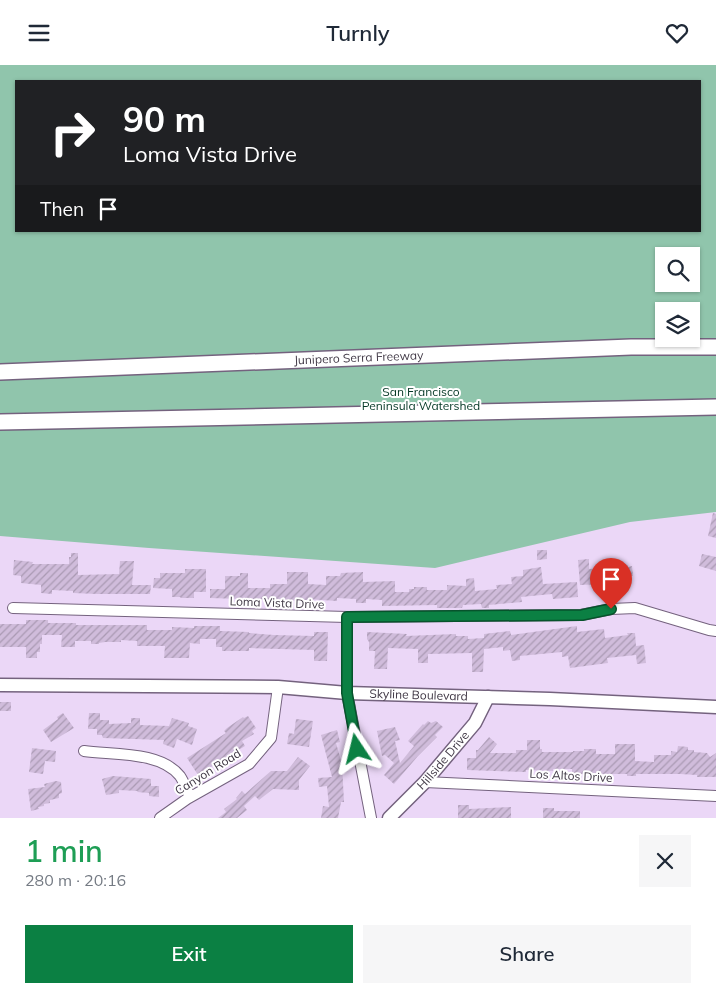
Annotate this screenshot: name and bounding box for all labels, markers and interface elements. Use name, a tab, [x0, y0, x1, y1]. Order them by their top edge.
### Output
icon: menu	[25, 19, 53, 47]
text: Turnly	[326, 19, 390, 47]
icon: heart	[663, 19, 691, 47]
text: 90 m	[123, 97, 206, 141]
icon: right	[40, 100, 105, 165]
text: Loma Vista Drive	[123, 140, 297, 168]
icon: arrive	[94, 195, 122, 223]
text: Then	[40, 197, 84, 221]
map controls	[655, 247, 700, 347]
button: search	[655, 247, 700, 292]
button: layers	[655, 302, 700, 347]
street label: Junipero Serra Freeway	[294, 347, 424, 367]
park label: San Francisco Peninsula Watershed	[362, 384, 480, 413]
pin	[590, 558, 632, 609]
icon: arrive	[597, 565, 625, 593]
street label: Loma Vista Drive	[229, 593, 325, 612]
street label: Skyline Boulevard	[369, 686, 468, 704]
position arrow	[330, 722, 382, 774]
street label: Hillside Drive	[414, 728, 472, 793]
street label: Canyon Road	[172, 745, 243, 798]
street label: Los Altos Drive	[529, 766, 613, 785]
text: 1 min	[25, 832, 103, 870]
button: close	[639, 835, 691, 887]
text: 280 m · 20:16	[25, 870, 126, 890]
button: Exit	[25, 925, 353, 983]
button: Share	[363, 925, 691, 983]

